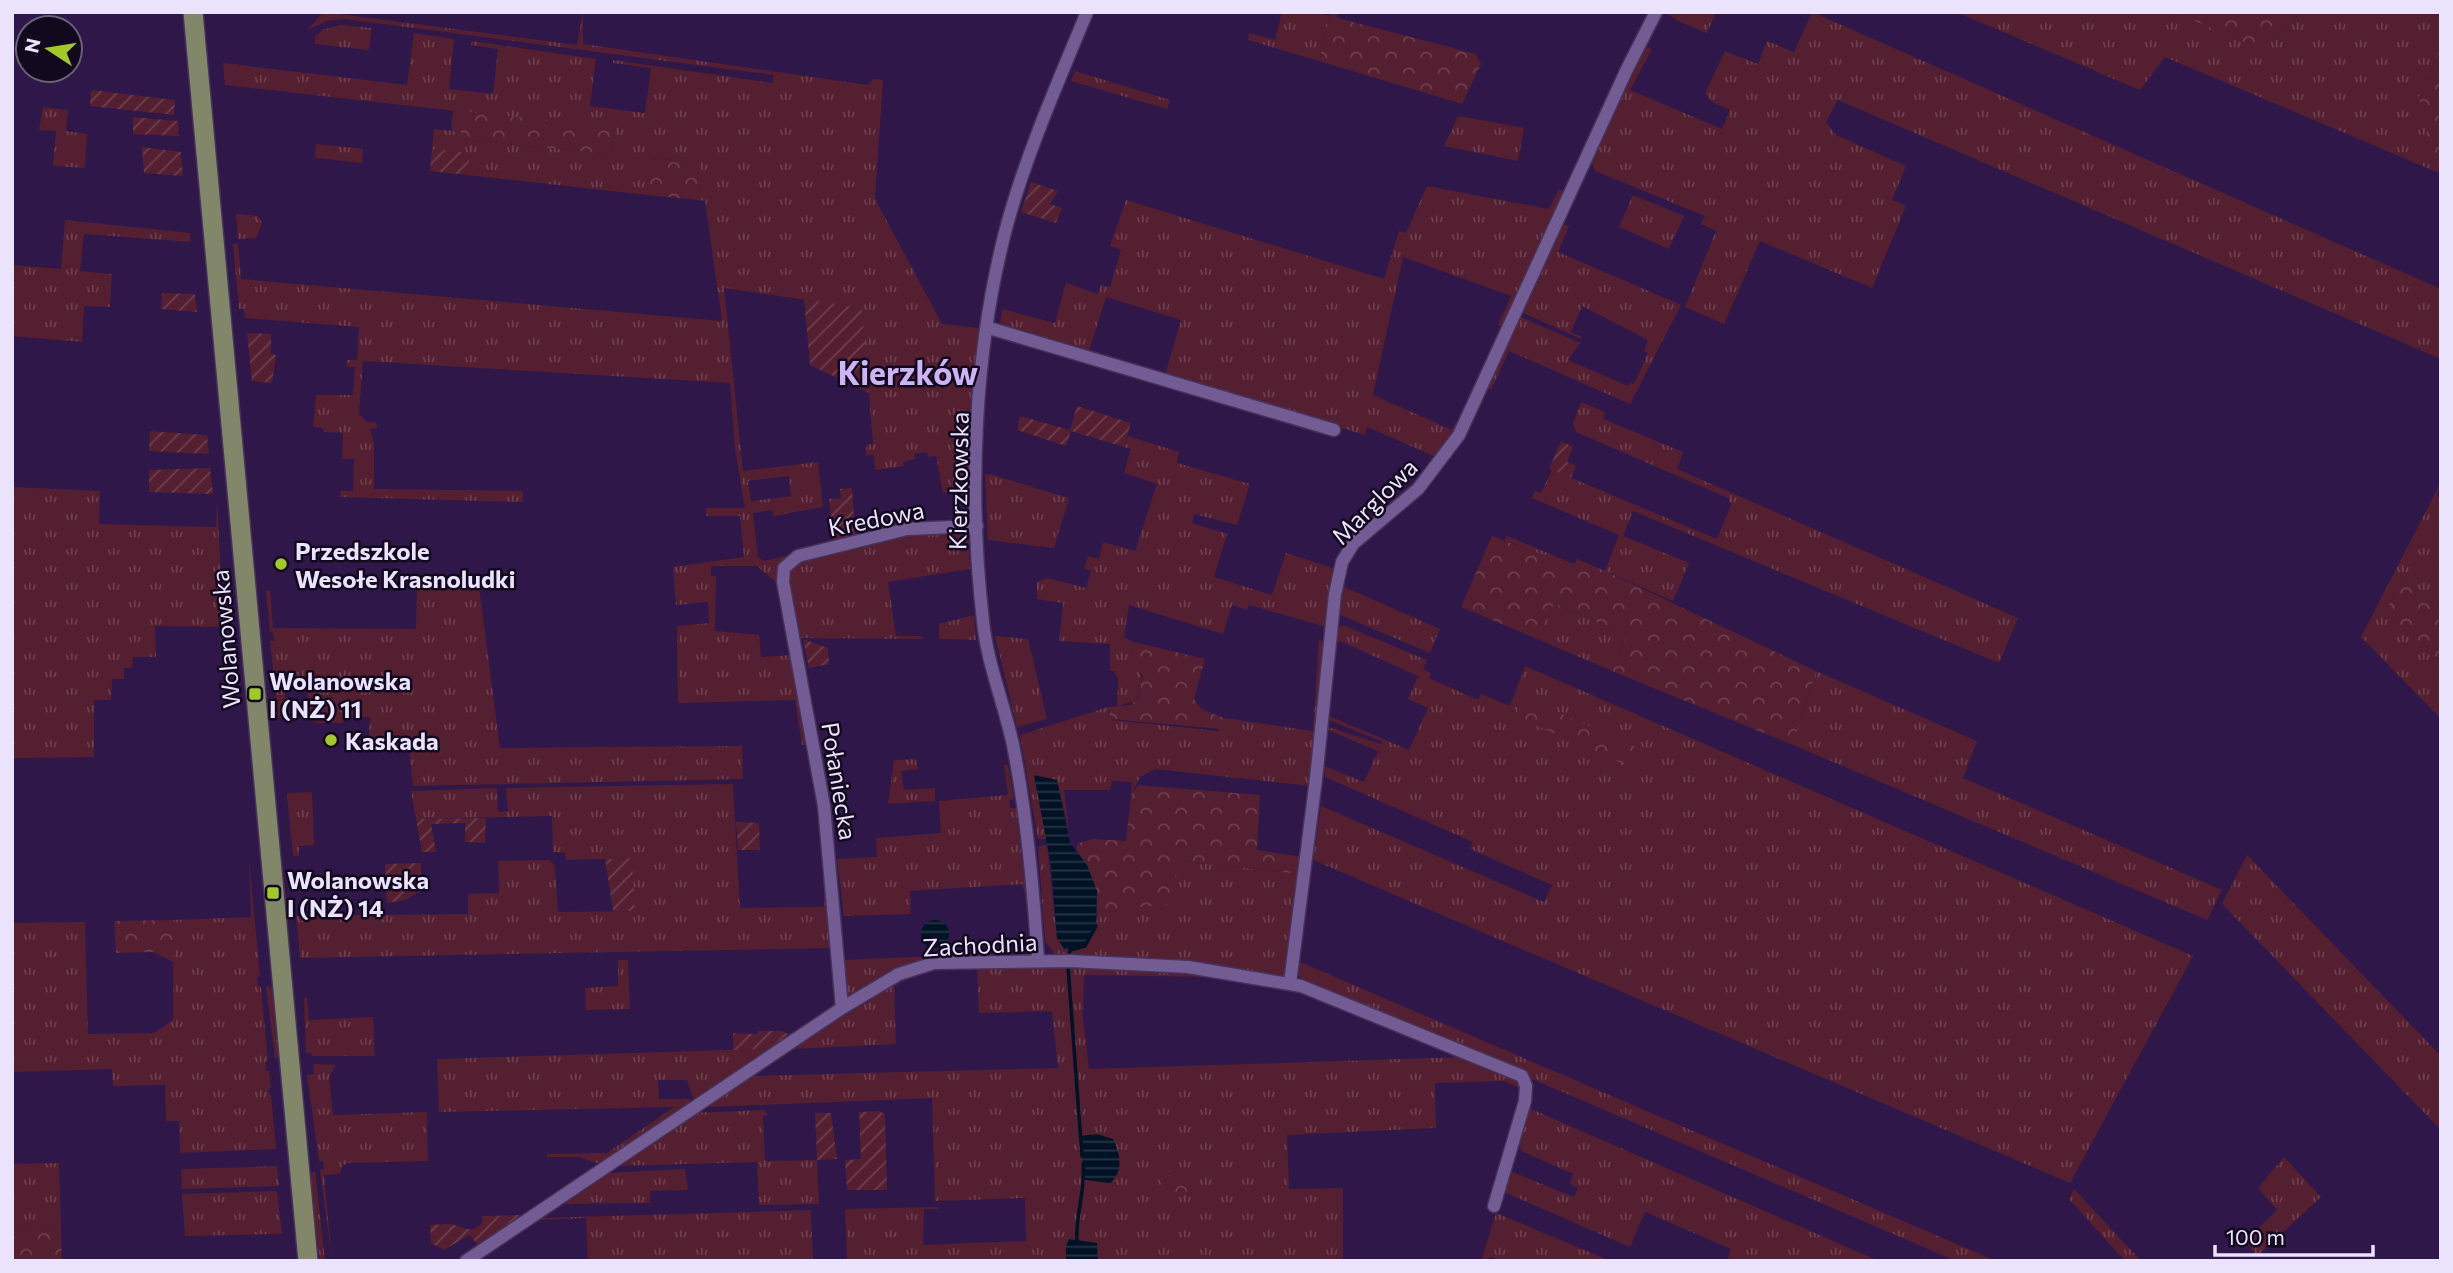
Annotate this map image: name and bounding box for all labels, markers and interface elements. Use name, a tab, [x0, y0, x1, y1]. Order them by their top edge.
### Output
north arrow	[14, 14, 84, 84]
text: N	[19, 36, 45, 55]
district label: Kierzków	[838, 352, 979, 392]
street label: Kierzkowska	[942, 412, 974, 550]
street label: Marglowa	[1325, 452, 1423, 550]
street label: Kredowa	[826, 494, 926, 542]
place label: Przedszkole Wesołe Krasnoludki	[295, 536, 516, 593]
marker: Przedszkole Wesołe Krasnoludki	[273, 556, 289, 572]
street label: Wolanowska	[204, 568, 246, 710]
place label: Wolanowska I (NŻ) 11	[269, 666, 411, 723]
marker: Wolanowska I (NŻ) 11	[247, 686, 263, 702]
street label: Połaniecka	[816, 720, 864, 842]
place label: Kaskada	[345, 726, 439, 755]
marker: Kaskada	[323, 732, 339, 748]
place label: Wolanowska I (NŻ) 14	[287, 865, 429, 922]
marker: Wolanowska I (NŻ) 14	[265, 885, 281, 901]
street label: Zachodnia	[922, 927, 1038, 961]
scale bar	[2215, 1214, 2372, 1258]
text: 100 m	[2226, 1224, 2285, 1249]

